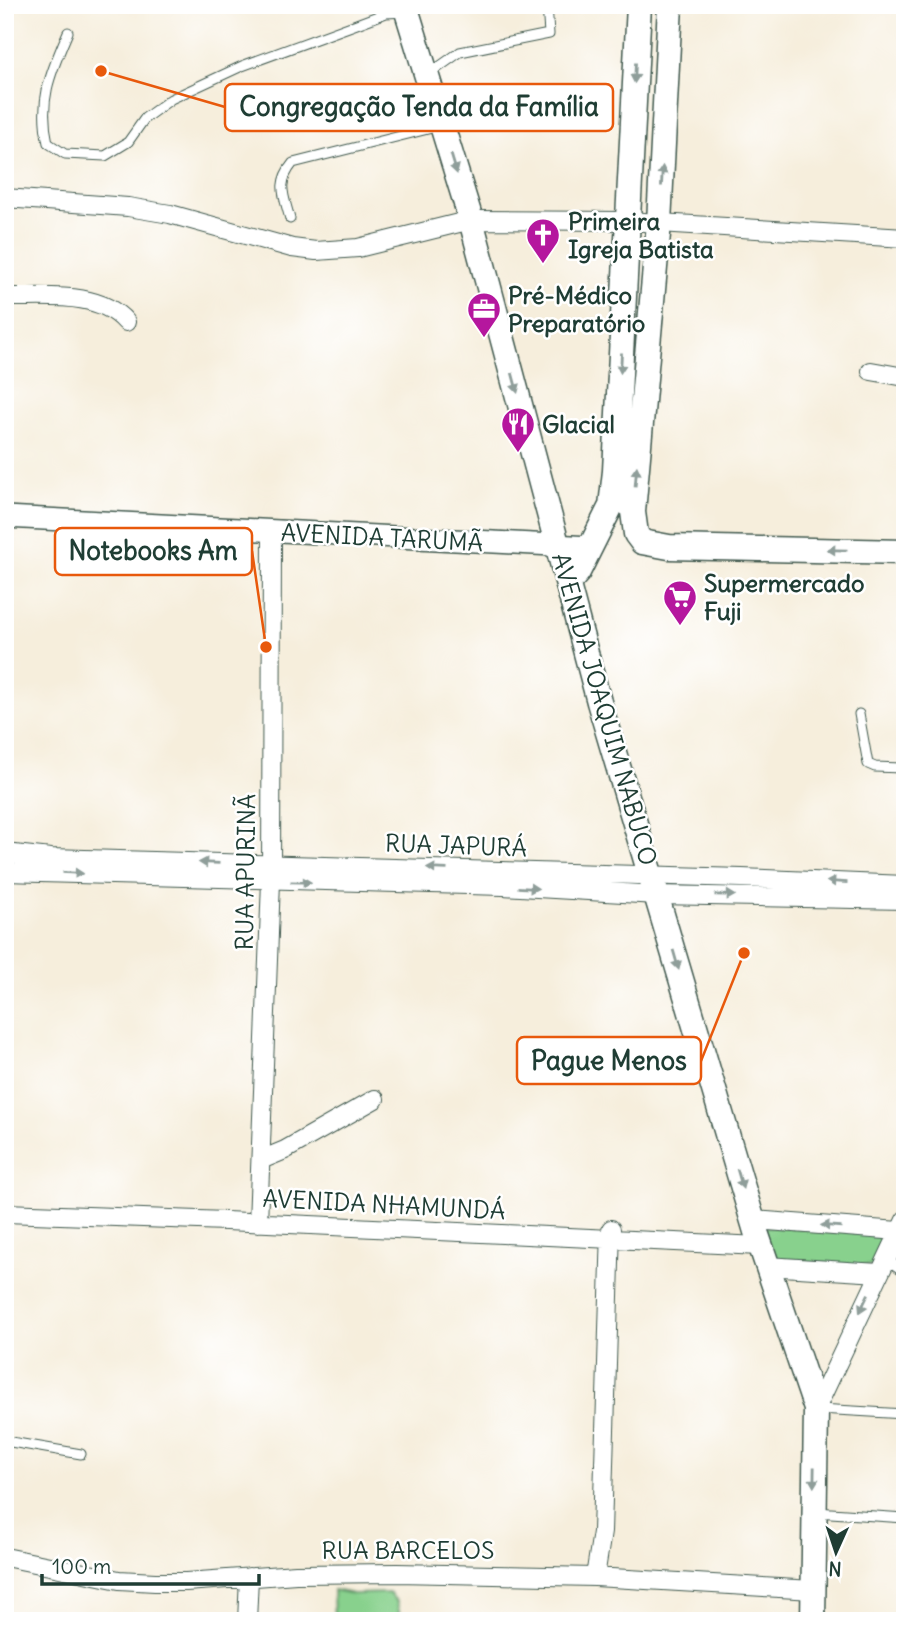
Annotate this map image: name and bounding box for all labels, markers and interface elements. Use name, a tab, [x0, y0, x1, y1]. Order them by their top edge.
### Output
one-way arrow	[629, 63, 640, 85]
callout: Congregação Tenda da Família	[225, 84, 613, 131]
text: Congregação Tenda da Família	[239, 90, 599, 123]
one-way arrow	[450, 154, 460, 175]
one-way arrow	[656, 165, 667, 187]
place label: Primeira Igreja Batista	[568, 206, 714, 264]
church icon: Primeira Igreja Batista	[524, 216, 562, 265]
place label: Pré-Médico Preparatório	[508, 280, 645, 338]
office icon: Pré-Médico Preparatório	[465, 290, 503, 339]
one-way arrow	[615, 352, 626, 374]
one-way arrow	[510, 372, 521, 394]
restaurant icon: Glacial	[499, 405, 537, 454]
place label: Glacial	[542, 409, 615, 439]
one-way arrow	[631, 465, 642, 487]
street label: AVENIDA TARUMÃ	[280, 517, 484, 557]
callout: Notebooks Am	[55, 528, 252, 575]
text: Notebooks Am	[68, 534, 238, 567]
one-way arrow	[825, 544, 847, 556]
street label: AVENIDA JOAQUIM NABUCO	[546, 549, 664, 869]
place label: Supermercado Fuji	[704, 568, 865, 626]
supermarket icon: Supermercado Fuji	[661, 578, 699, 627]
street label: RUA APURINÃ	[229, 793, 261, 951]
street label: RUA JAPURÁ	[384, 828, 528, 862]
one-way arrow	[198, 857, 220, 868]
one-way arrow	[425, 863, 447, 875]
one-way arrow	[63, 868, 85, 879]
one-way arrow	[290, 876, 312, 887]
one-way arrow	[825, 876, 847, 887]
one-way arrow	[517, 882, 539, 893]
one-way arrow	[715, 889, 737, 901]
one-way arrow	[672, 950, 682, 971]
callout: Pague Menos	[517, 1037, 701, 1084]
text: Pague Menos	[531, 1044, 687, 1077]
one-way arrow	[736, 1168, 746, 1189]
street label: AVENIDA NHAMUNDÁ	[262, 1183, 506, 1225]
one-way arrow	[820, 1220, 842, 1231]
one-way arrow	[859, 1293, 870, 1313]
one-way arrow	[809, 1466, 820, 1488]
north arrow	[802, 1518, 872, 1588]
street label: RUA BARCELOS	[322, 1535, 494, 1565]
scale bar	[42, 1542, 259, 1586]
text: 100 m	[52, 1553, 111, 1580]
text: N	[828, 1557, 842, 1581]

